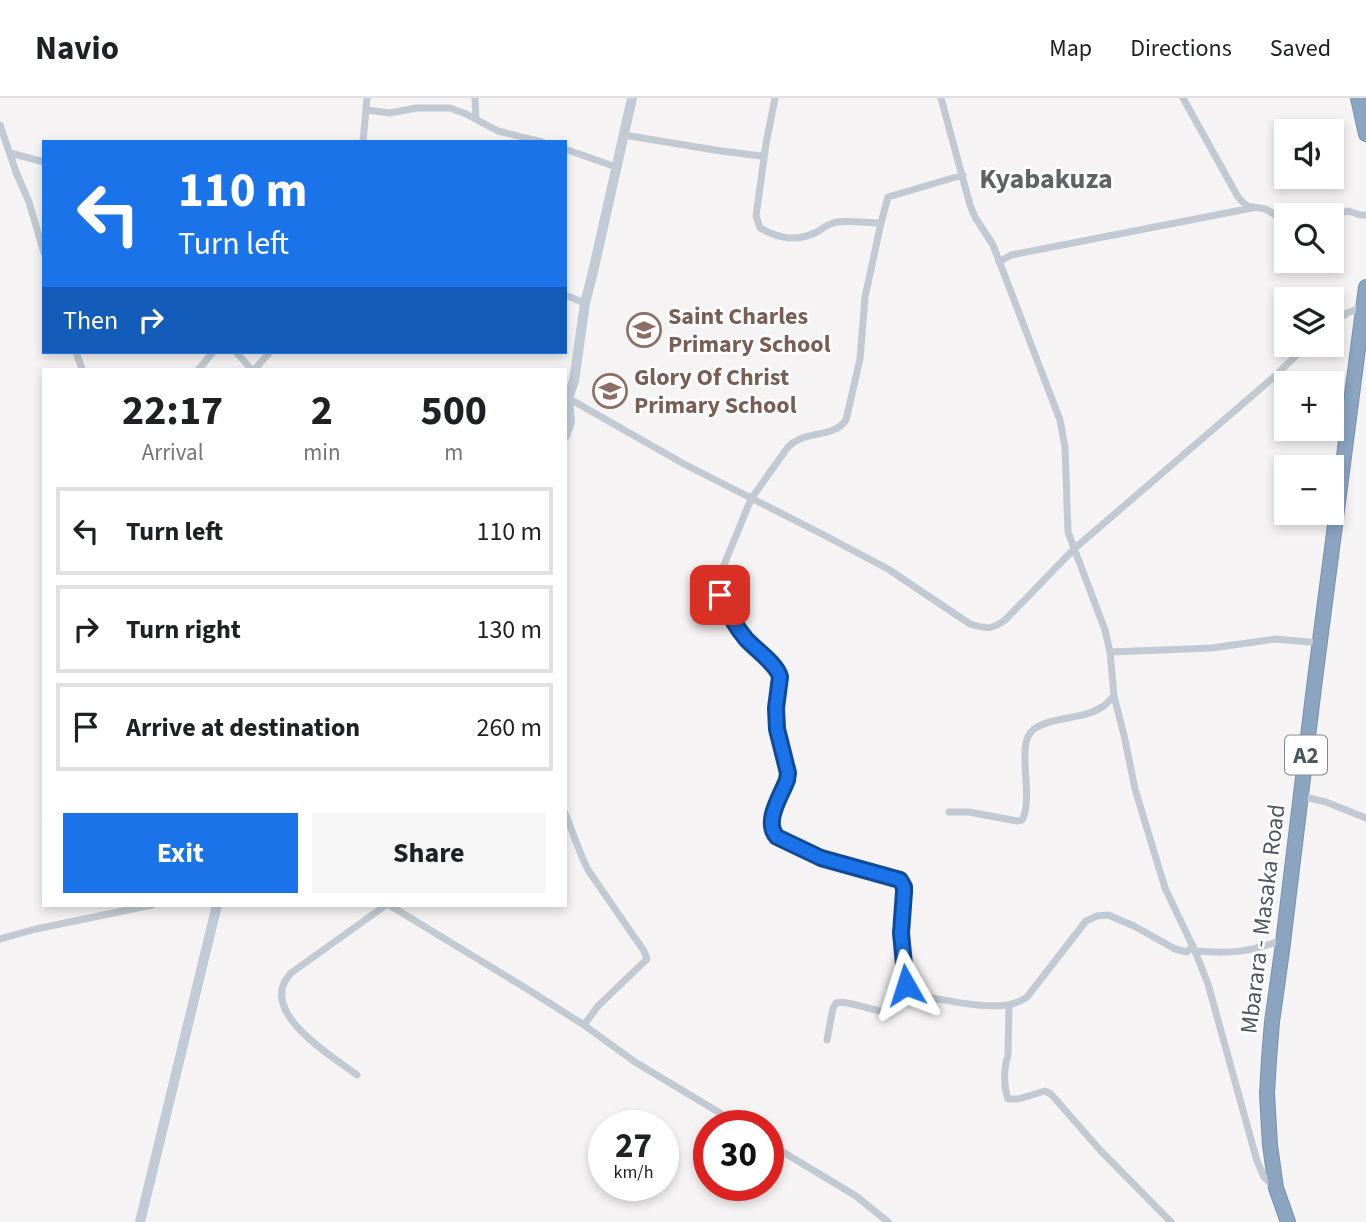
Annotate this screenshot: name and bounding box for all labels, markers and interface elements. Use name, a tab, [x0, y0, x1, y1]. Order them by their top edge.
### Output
text: Navio	[35, 25, 119, 72]
text: Map	[1049, 31, 1092, 66]
text: Directions	[1130, 31, 1232, 66]
text: Saved	[1270, 31, 1331, 66]
map controls	[1274, 119, 1344, 525]
button: sound	[1274, 119, 1344, 189]
text: 110 m	[178, 156, 307, 226]
district label: Kyabakuza	[979, 159, 1113, 199]
icon: left	[63, 168, 154, 259]
button: search	[1274, 203, 1344, 273]
text: Turn left	[178, 221, 289, 267]
button: layers	[1274, 287, 1344, 357]
place label: Saint Charles Primary School	[668, 299, 831, 362]
icon: right	[132, 301, 170, 339]
text: Then	[63, 302, 118, 339]
school or university icon: Saint Charles Primary School	[625, 311, 663, 349]
place label: Glory Of Christ Primary School	[634, 360, 797, 423]
button: +	[1274, 371, 1344, 441]
school or university icon: Glory Of Christ Primary School	[591, 372, 629, 410]
text: 22:17	[122, 381, 223, 441]
text: 2	[311, 381, 333, 441]
text: 500	[420, 381, 487, 441]
text: Arrival	[142, 436, 204, 469]
text: min	[303, 436, 341, 469]
text: m	[444, 436, 463, 469]
button: −	[1274, 455, 1344, 525]
icon: left	[67, 512, 105, 550]
text: Turn left	[126, 513, 223, 550]
text: 110 m	[476, 513, 542, 550]
pin	[690, 565, 750, 625]
icon: arrive	[701, 576, 739, 614]
icon: right	[67, 610, 105, 648]
text: Turn right	[126, 611, 241, 648]
text: 130 m	[476, 611, 542, 648]
icon: arrive	[67, 708, 105, 746]
text: Arrive at destination	[126, 709, 360, 746]
text: 260 m	[476, 709, 542, 746]
road number: A2	[1285, 736, 1327, 775]
street label: Mbarara - Masaka Road	[1232, 802, 1294, 1036]
button: Exit	[63, 813, 298, 893]
button: Share	[312, 813, 546, 893]
position arrow	[869, 948, 943, 1022]
speed limit sign: 30	[693, 1110, 784, 1201]
text: 27	[615, 1121, 652, 1171]
text: km/h	[614, 1160, 653, 1185]

